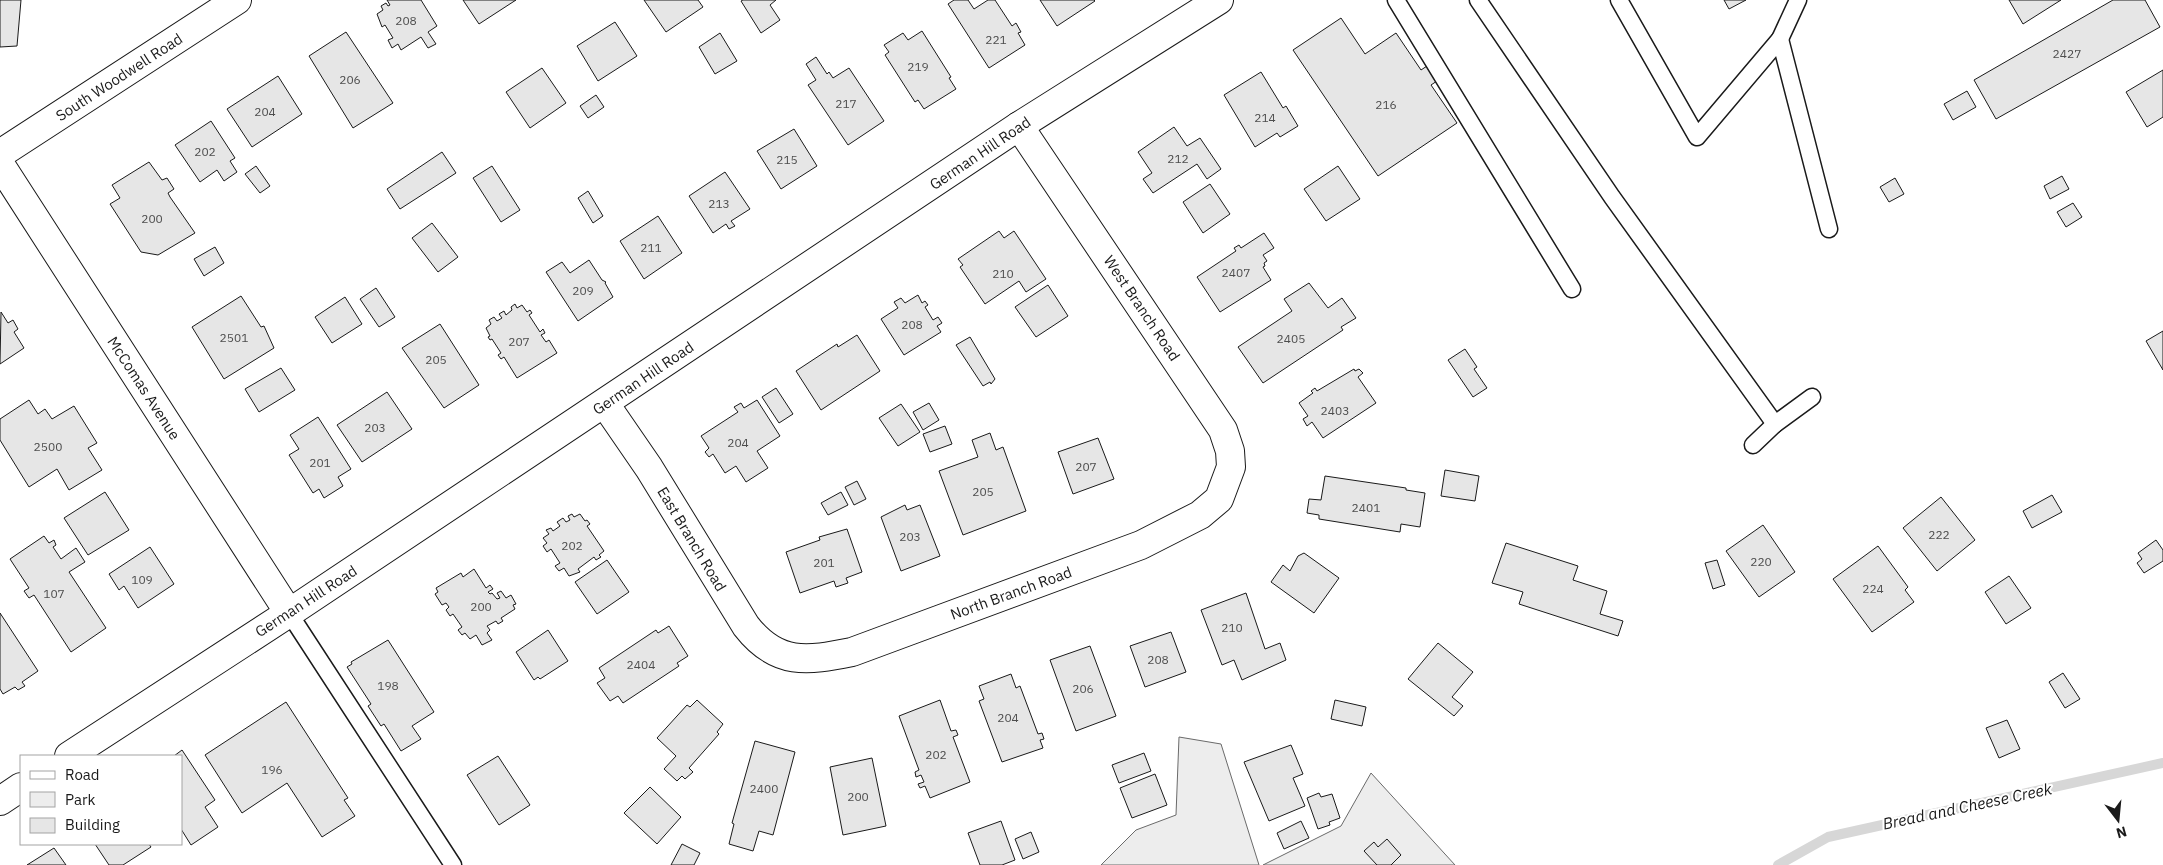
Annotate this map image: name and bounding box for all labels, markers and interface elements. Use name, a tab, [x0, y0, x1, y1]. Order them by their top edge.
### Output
house number: 208	[395, 13, 417, 28]
street label: South Woodwell Road	[52, 29, 186, 125]
house number: 221	[985, 32, 1007, 47]
house number: 2427	[2053, 46, 2081, 61]
house number: 219	[907, 59, 929, 74]
house number: 206	[339, 72, 361, 87]
house number: 217	[835, 96, 857, 111]
house number: 216	[1375, 97, 1397, 112]
house number: 204	[254, 104, 276, 119]
house number: 214	[1254, 110, 1276, 125]
street label: German Hill Road	[926, 112, 1034, 194]
house number: 202	[194, 144, 216, 159]
house number: 212	[1167, 151, 1189, 166]
house number: 215	[776, 152, 798, 167]
house number: 213	[708, 196, 730, 211]
house number: 200	[141, 211, 163, 226]
house number: 211	[640, 240, 662, 255]
street label: West Branch Road	[1100, 252, 1184, 364]
house number: 2407	[1222, 265, 1250, 280]
house number: 210	[992, 266, 1014, 281]
house number: 209	[572, 283, 594, 298]
house number: 208	[901, 317, 923, 332]
house number: 2501	[220, 330, 248, 345]
house number: 2405	[1277, 331, 1305, 346]
street label: McComas Avenue	[103, 333, 185, 443]
house number: 207	[508, 334, 530, 349]
street label: German Hill Road	[589, 337, 697, 419]
house number: 205	[425, 352, 447, 367]
house number: 2403	[1321, 403, 1349, 418]
house number: 203	[364, 420, 386, 435]
house number: 204	[727, 435, 749, 450]
house number: 2500	[34, 439, 62, 454]
house number: 201	[309, 455, 331, 470]
house number: 207	[1075, 459, 1097, 474]
street label: East Branch Road	[653, 483, 731, 595]
house number: 205	[972, 484, 994, 499]
house number: 2401	[1352, 500, 1380, 515]
house number: 222	[1928, 527, 1950, 542]
house number: 203	[899, 529, 921, 544]
house number: 202	[561, 538, 583, 553]
house number: 220	[1750, 554, 1772, 569]
house number: 201	[813, 555, 835, 570]
street label: German Hill Road	[251, 561, 361, 641]
street label: North Branch Road	[948, 562, 1074, 624]
house number: 109	[131, 572, 153, 587]
house number: 224	[1862, 581, 1884, 596]
house number: 107	[43, 586, 65, 601]
house number: 200	[470, 599, 492, 614]
house number: 210	[1221, 620, 1243, 635]
house number: 208	[1147, 652, 1169, 667]
house number: 2404	[627, 657, 655, 672]
house number: 198	[377, 678, 399, 693]
house number: 206	[1072, 681, 1094, 696]
house number: 204	[997, 710, 1019, 725]
house number: 202	[925, 747, 947, 762]
legend	[20, 755, 182, 845]
house number: 196	[261, 762, 283, 777]
text: Road	[65, 765, 100, 784]
water label: Bread and Cheese Creek	[1881, 778, 2054, 834]
house number: 2400	[750, 781, 778, 796]
house number: 200	[847, 789, 869, 804]
text: Park	[65, 790, 95, 809]
north arrow	[2093, 795, 2143, 845]
text: Building	[65, 815, 120, 834]
text: N	[2114, 822, 2129, 843]

